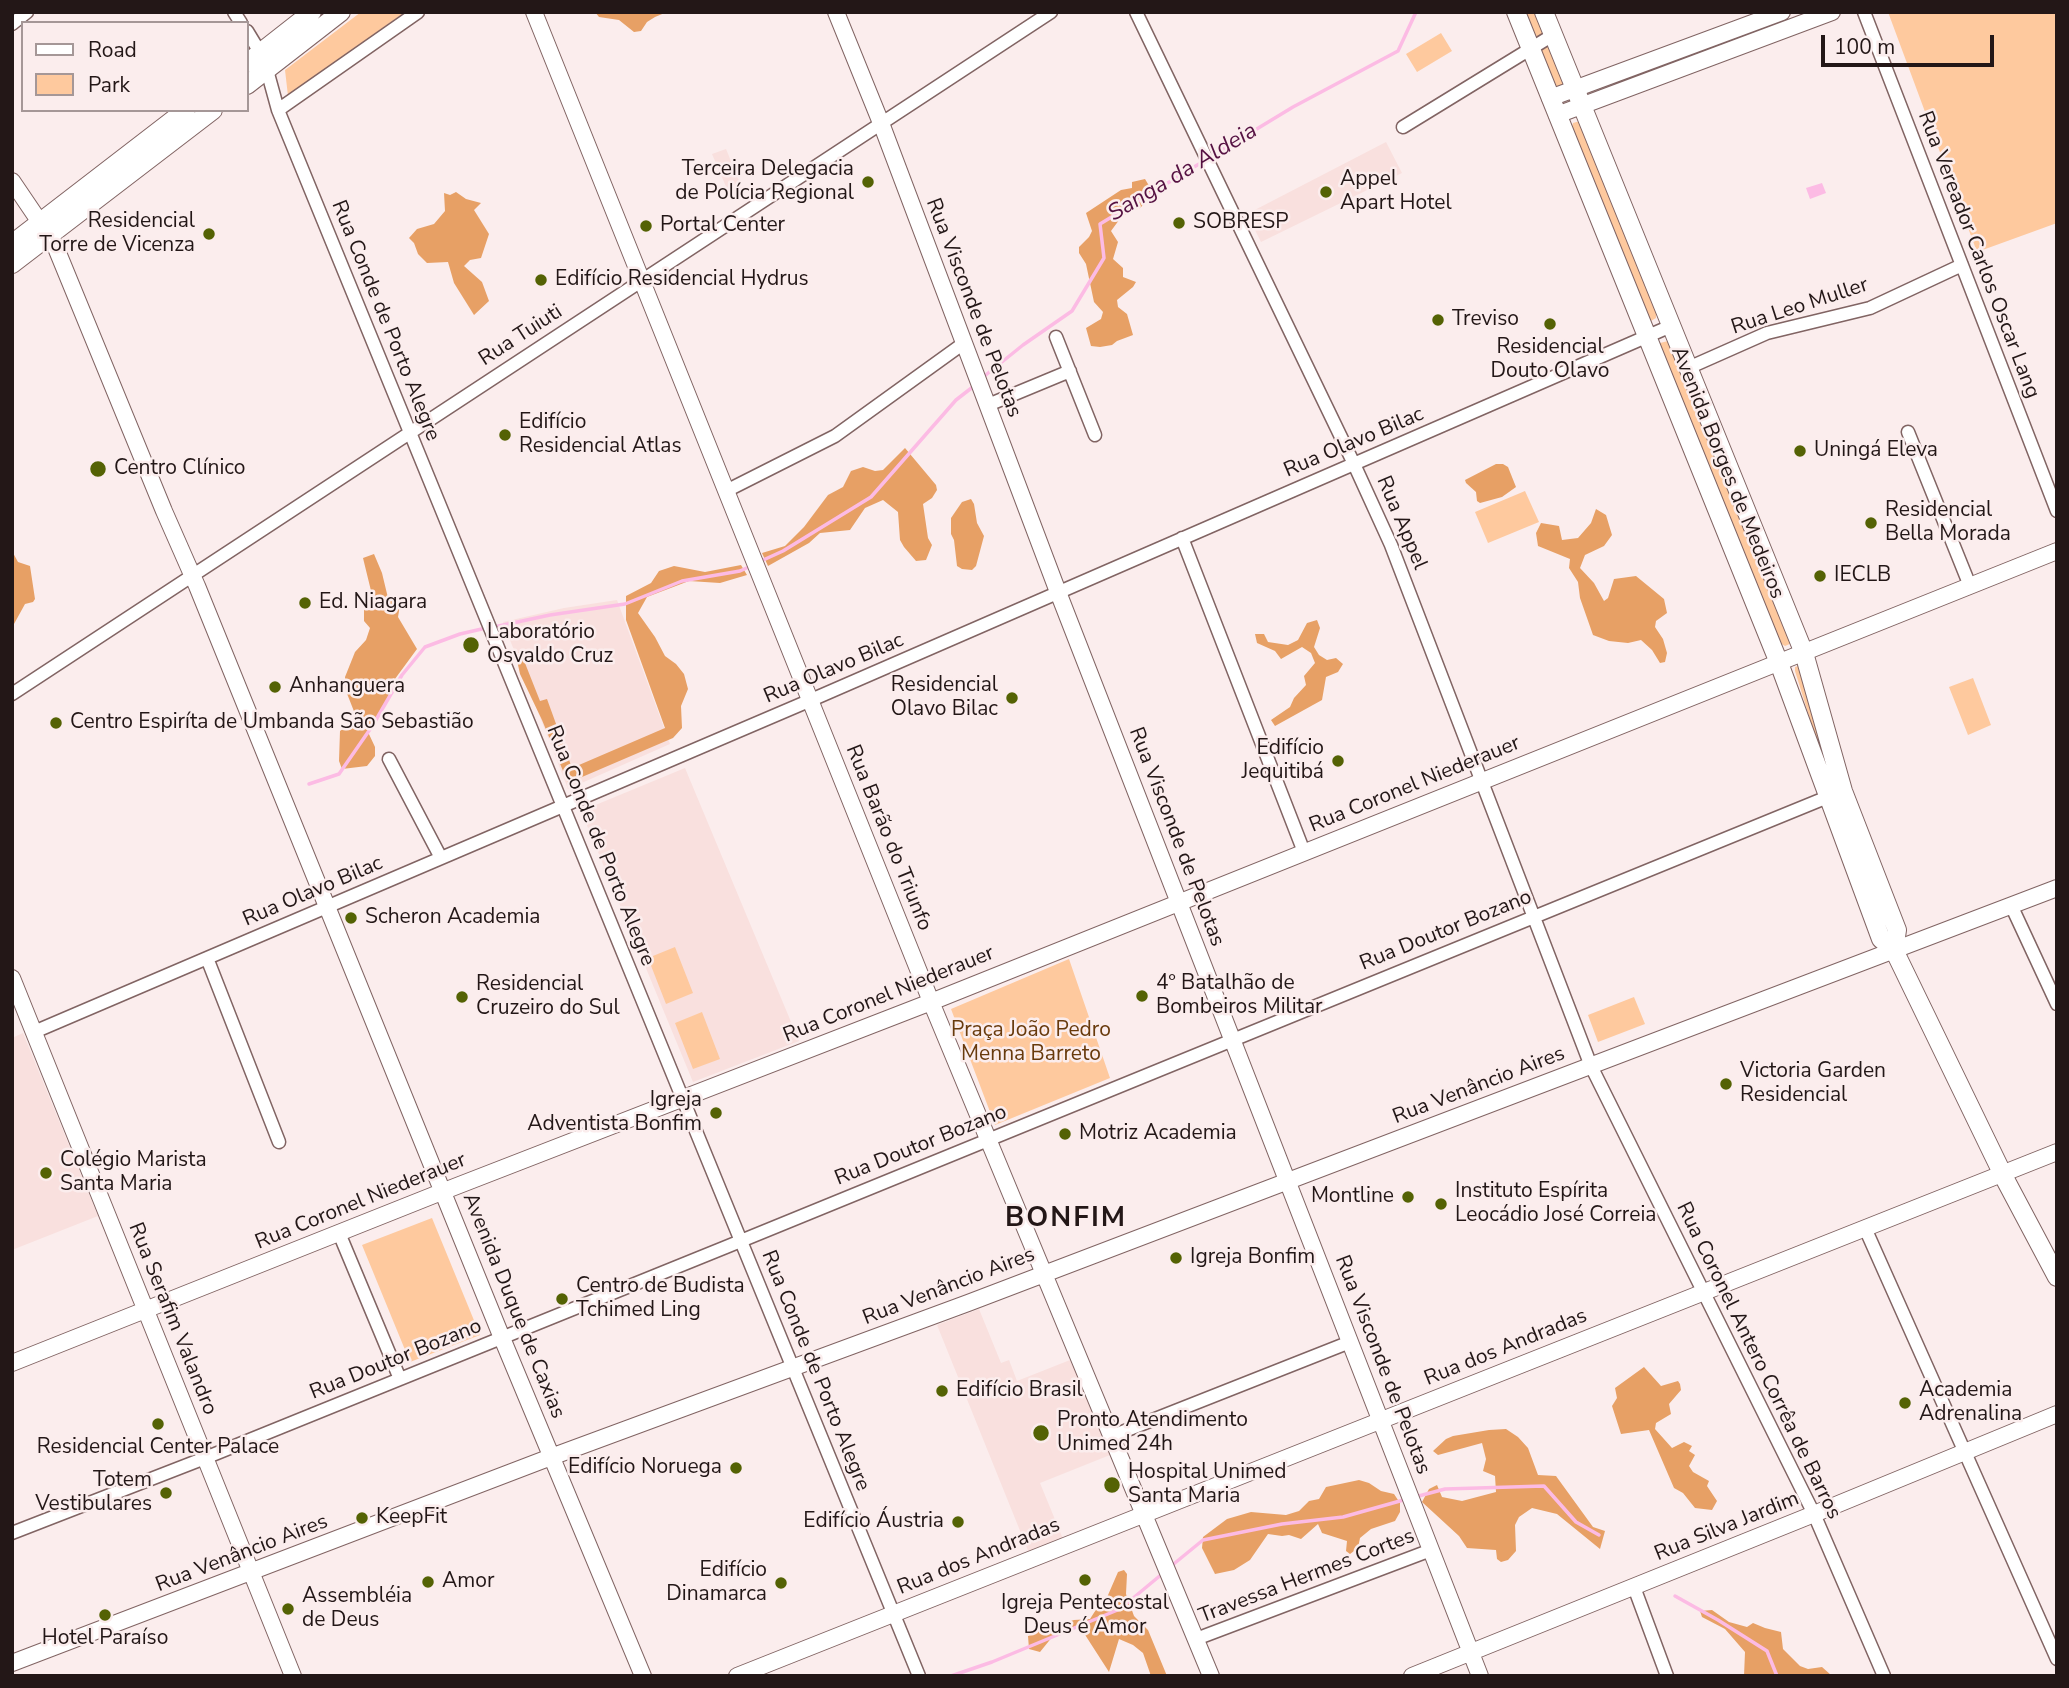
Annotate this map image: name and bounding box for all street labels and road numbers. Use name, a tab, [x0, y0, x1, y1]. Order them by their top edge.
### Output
street label: Rua Vereador Carlos Oscar Lang	[1911, 108, 2045, 402]
street label: Rua Visconde de Pelotas	[920, 195, 1026, 421]
street label: Rua Conde de Porto Alegre	[325, 197, 445, 445]
street label: Rua Leo Muller	[1728, 273, 1872, 341]
street label: Rua Tuiuti	[475, 300, 567, 372]
street label: Avenida Borges de Medeiros	[1665, 343, 1789, 603]
street label: Rua Olavo Bilac	[1280, 402, 1428, 484]
street label: Rua Appel	[1370, 472, 1432, 574]
street label: Rua Olavo Bilac	[760, 628, 908, 710]
street label: Rua Conde de Porto Alegre	[540, 722, 660, 970]
street label: Rua Visconde de Pelotas	[1123, 724, 1229, 950]
street label: Rua Coronel Niederauer	[1306, 731, 1524, 839]
street label: Rua Barão do Triunfo	[839, 741, 937, 935]
street label: Rua Olavo Bilac	[239, 851, 387, 933]
street label: Rua Doutor Bozano	[1356, 885, 1536, 977]
street label: Rua Coronel Niederauer	[780, 941, 998, 1049]
street label: Rua Venâncio Aires	[1389, 1042, 1569, 1130]
street label: Rua Doutor Bozano	[831, 1100, 1011, 1192]
street label: Rua Coronel Niederauer	[252, 1148, 470, 1256]
street label: Avenida Duque de Caxias	[456, 1190, 570, 1422]
street label: Rua Coronel Antero Corrêa de Barros	[1670, 1198, 1846, 1524]
street label: Rua Serafim Valandro	[122, 1219, 222, 1419]
street label: Rua Venâncio Aires	[859, 1243, 1039, 1331]
street label: Rua Conde de Porto Alegre	[755, 1247, 875, 1495]
street label: Rua Visconde de Pelotas	[1329, 1252, 1435, 1478]
street label: Rua dos Andradas	[1421, 1304, 1591, 1392]
street label: Rua Doutor Bozano	[306, 1314, 486, 1406]
street label: Rua Silva Jardim	[1651, 1487, 1803, 1567]
street label: Rua Venâncio Aires	[152, 1510, 332, 1598]
street label: Rua dos Andradas	[894, 1513, 1064, 1601]
street label: Travessa Hermes Cortes	[1196, 1524, 1418, 1630]

